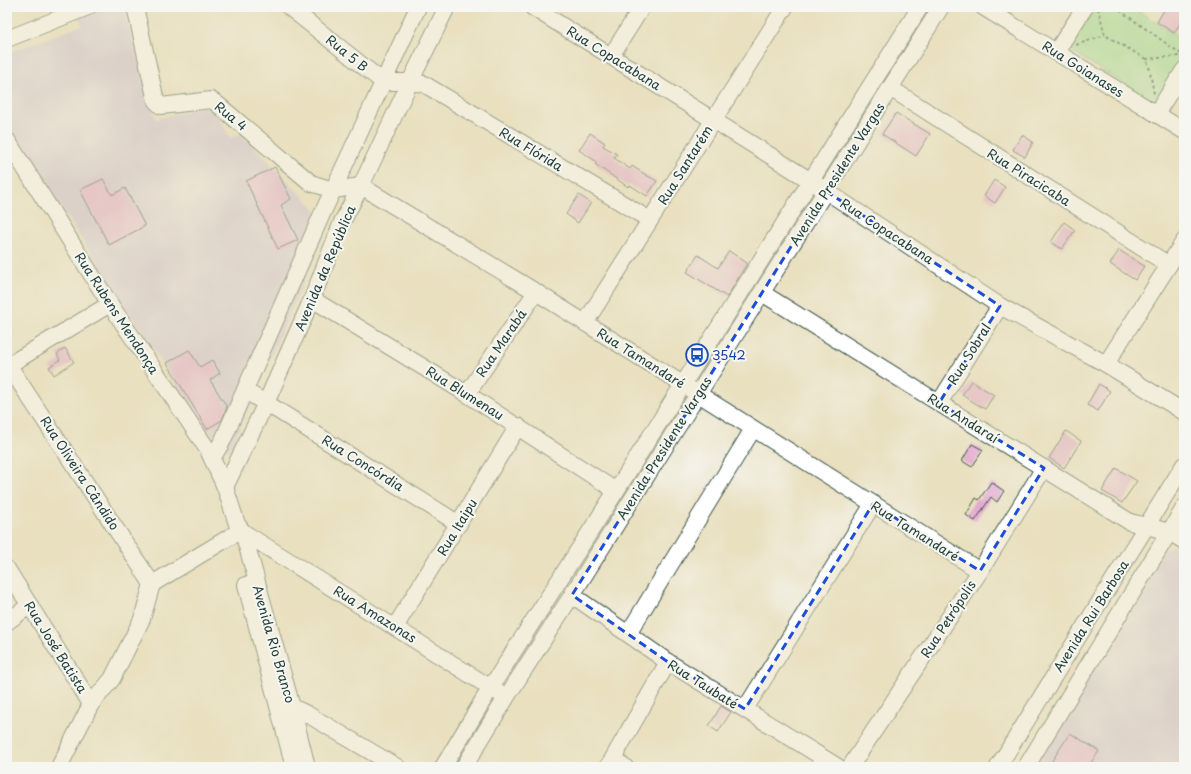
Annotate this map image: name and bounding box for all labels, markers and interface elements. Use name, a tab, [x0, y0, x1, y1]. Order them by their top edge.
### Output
street label: Rua Copacabana	[563, 21, 666, 95]
street label: Rua 5 B	[322, 30, 372, 75]
street label: Rua Goianases	[1039, 36, 1128, 101]
street label: Rua 4	[211, 97, 252, 135]
street label: Avenida Presidente Vargas	[785, 98, 889, 249]
street label: Rua Santarém	[653, 121, 717, 208]
street label: Rua Flórida	[496, 122, 567, 175]
street label: Rua Piracicaba	[984, 143, 1075, 210]
street label: Rua Copacabana	[837, 193, 939, 268]
street label: Avenida da República	[289, 201, 360, 333]
street label: Rua Rubens Mendonça	[71, 248, 165, 378]
street label: Rua Marabá	[471, 304, 531, 380]
street label: Rua Sobral	[942, 319, 995, 388]
street label: Rua Tamandaré	[594, 323, 689, 392]
bus stop icon: 3542	[684, 342, 710, 368]
place label: 3542	[712, 345, 746, 364]
street label: Rua Blumenau	[423, 361, 508, 424]
street label: Avenida Presidente Vargas	[612, 372, 716, 523]
street label: Rua Andaraí	[924, 388, 1003, 447]
street label: Rua Oliveira Cândido	[36, 412, 124, 533]
street label: Rua Concórdia	[319, 430, 409, 496]
street label: Rua Itaipu	[432, 494, 481, 559]
street label: Rua Tamandaré	[868, 496, 963, 565]
street label: Avenida Rui Barbosa	[1048, 555, 1133, 675]
street label: Rua Petrópolis	[915, 576, 980, 661]
street label: Rua Amazonas	[330, 580, 420, 647]
street label: Avenida Rio Branco	[249, 583, 300, 705]
street label: Rua José Batista	[20, 597, 93, 697]
street label: Rua Taubaté	[664, 654, 742, 713]

